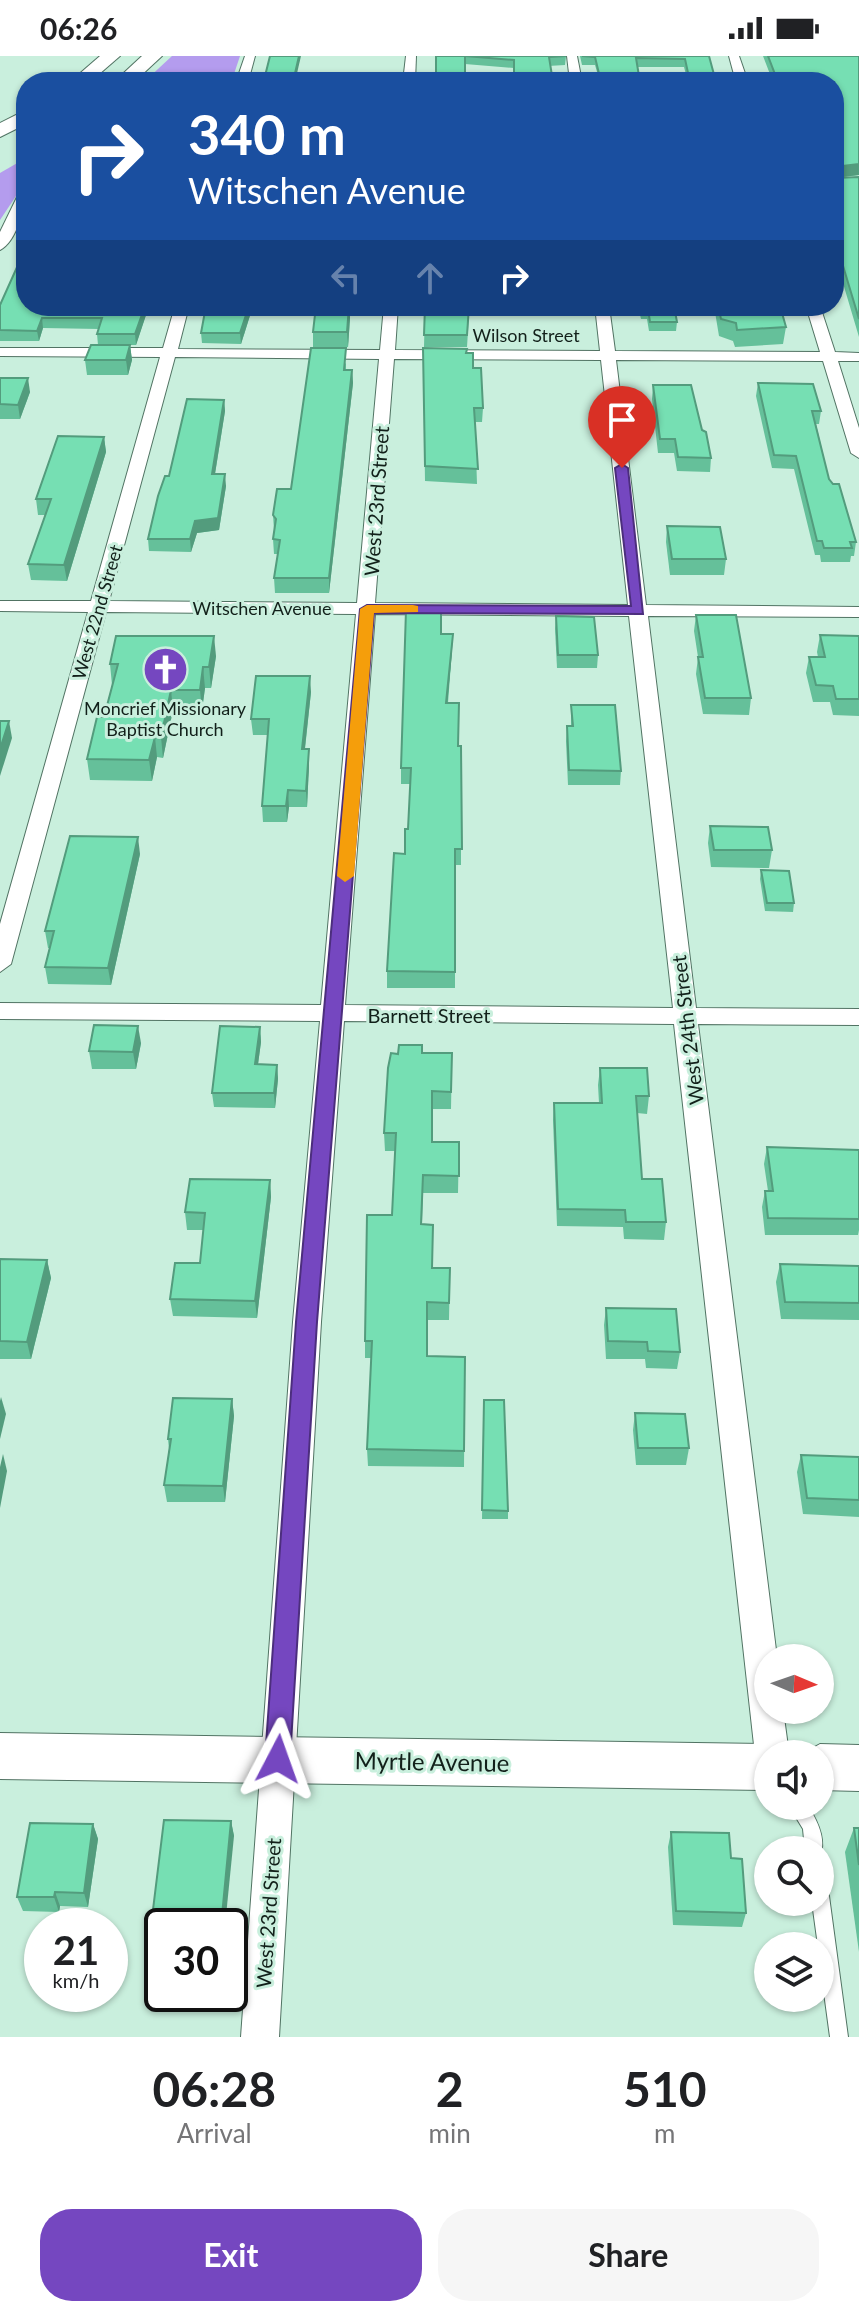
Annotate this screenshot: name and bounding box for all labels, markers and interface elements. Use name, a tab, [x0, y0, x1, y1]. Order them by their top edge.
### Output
text: 06:26	[40, 10, 117, 46]
text: 340 m	[188, 100, 346, 167]
icon: right	[56, 104, 160, 208]
text: Witschen Avenue	[188, 168, 466, 212]
icon: left	[324, 256, 368, 300]
icon: ahead	[408, 256, 452, 300]
icon: right	[492, 256, 536, 300]
street label: Wilson Street	[472, 324, 580, 346]
pin	[588, 386, 656, 468]
icon: arrive	[600, 398, 644, 442]
street label: West 23rd Street	[359, 425, 393, 577]
street label: West 22nd Street	[67, 542, 127, 682]
street label: Witschen Avenue	[193, 597, 331, 619]
church icon: Moncrief Missionary Baptist Church	[141, 646, 189, 694]
place label: Moncrief Missionary Baptist Church	[84, 697, 247, 740]
street label: West 24th Street	[666, 954, 708, 1106]
street label: Barnett Street	[367, 1003, 491, 1027]
north arrow	[754, 1644, 834, 1724]
map controls	[754, 1644, 834, 2012]
position arrow	[236, 1717, 320, 1801]
button: sound	[754, 1740, 834, 1820]
street label: Myrtle Avenue	[354, 1745, 510, 1777]
button: search	[754, 1836, 834, 1916]
street label: West 23rd Street	[251, 1837, 285, 1989]
speed limit sign: 30	[144, 1908, 248, 2012]
text: 21	[53, 1926, 99, 1974]
button: layers	[754, 1932, 834, 2012]
text: km/h	[53, 1968, 99, 1992]
text: 06:28	[152, 2060, 276, 2117]
text: 2	[436, 2060, 464, 2117]
text: 510	[623, 2060, 707, 2117]
text: Arrival	[177, 2117, 252, 2149]
text: min	[429, 2117, 471, 2149]
text: m	[654, 2117, 676, 2149]
button: Exit	[40, 2209, 422, 2301]
button: Share	[438, 2209, 819, 2301]

